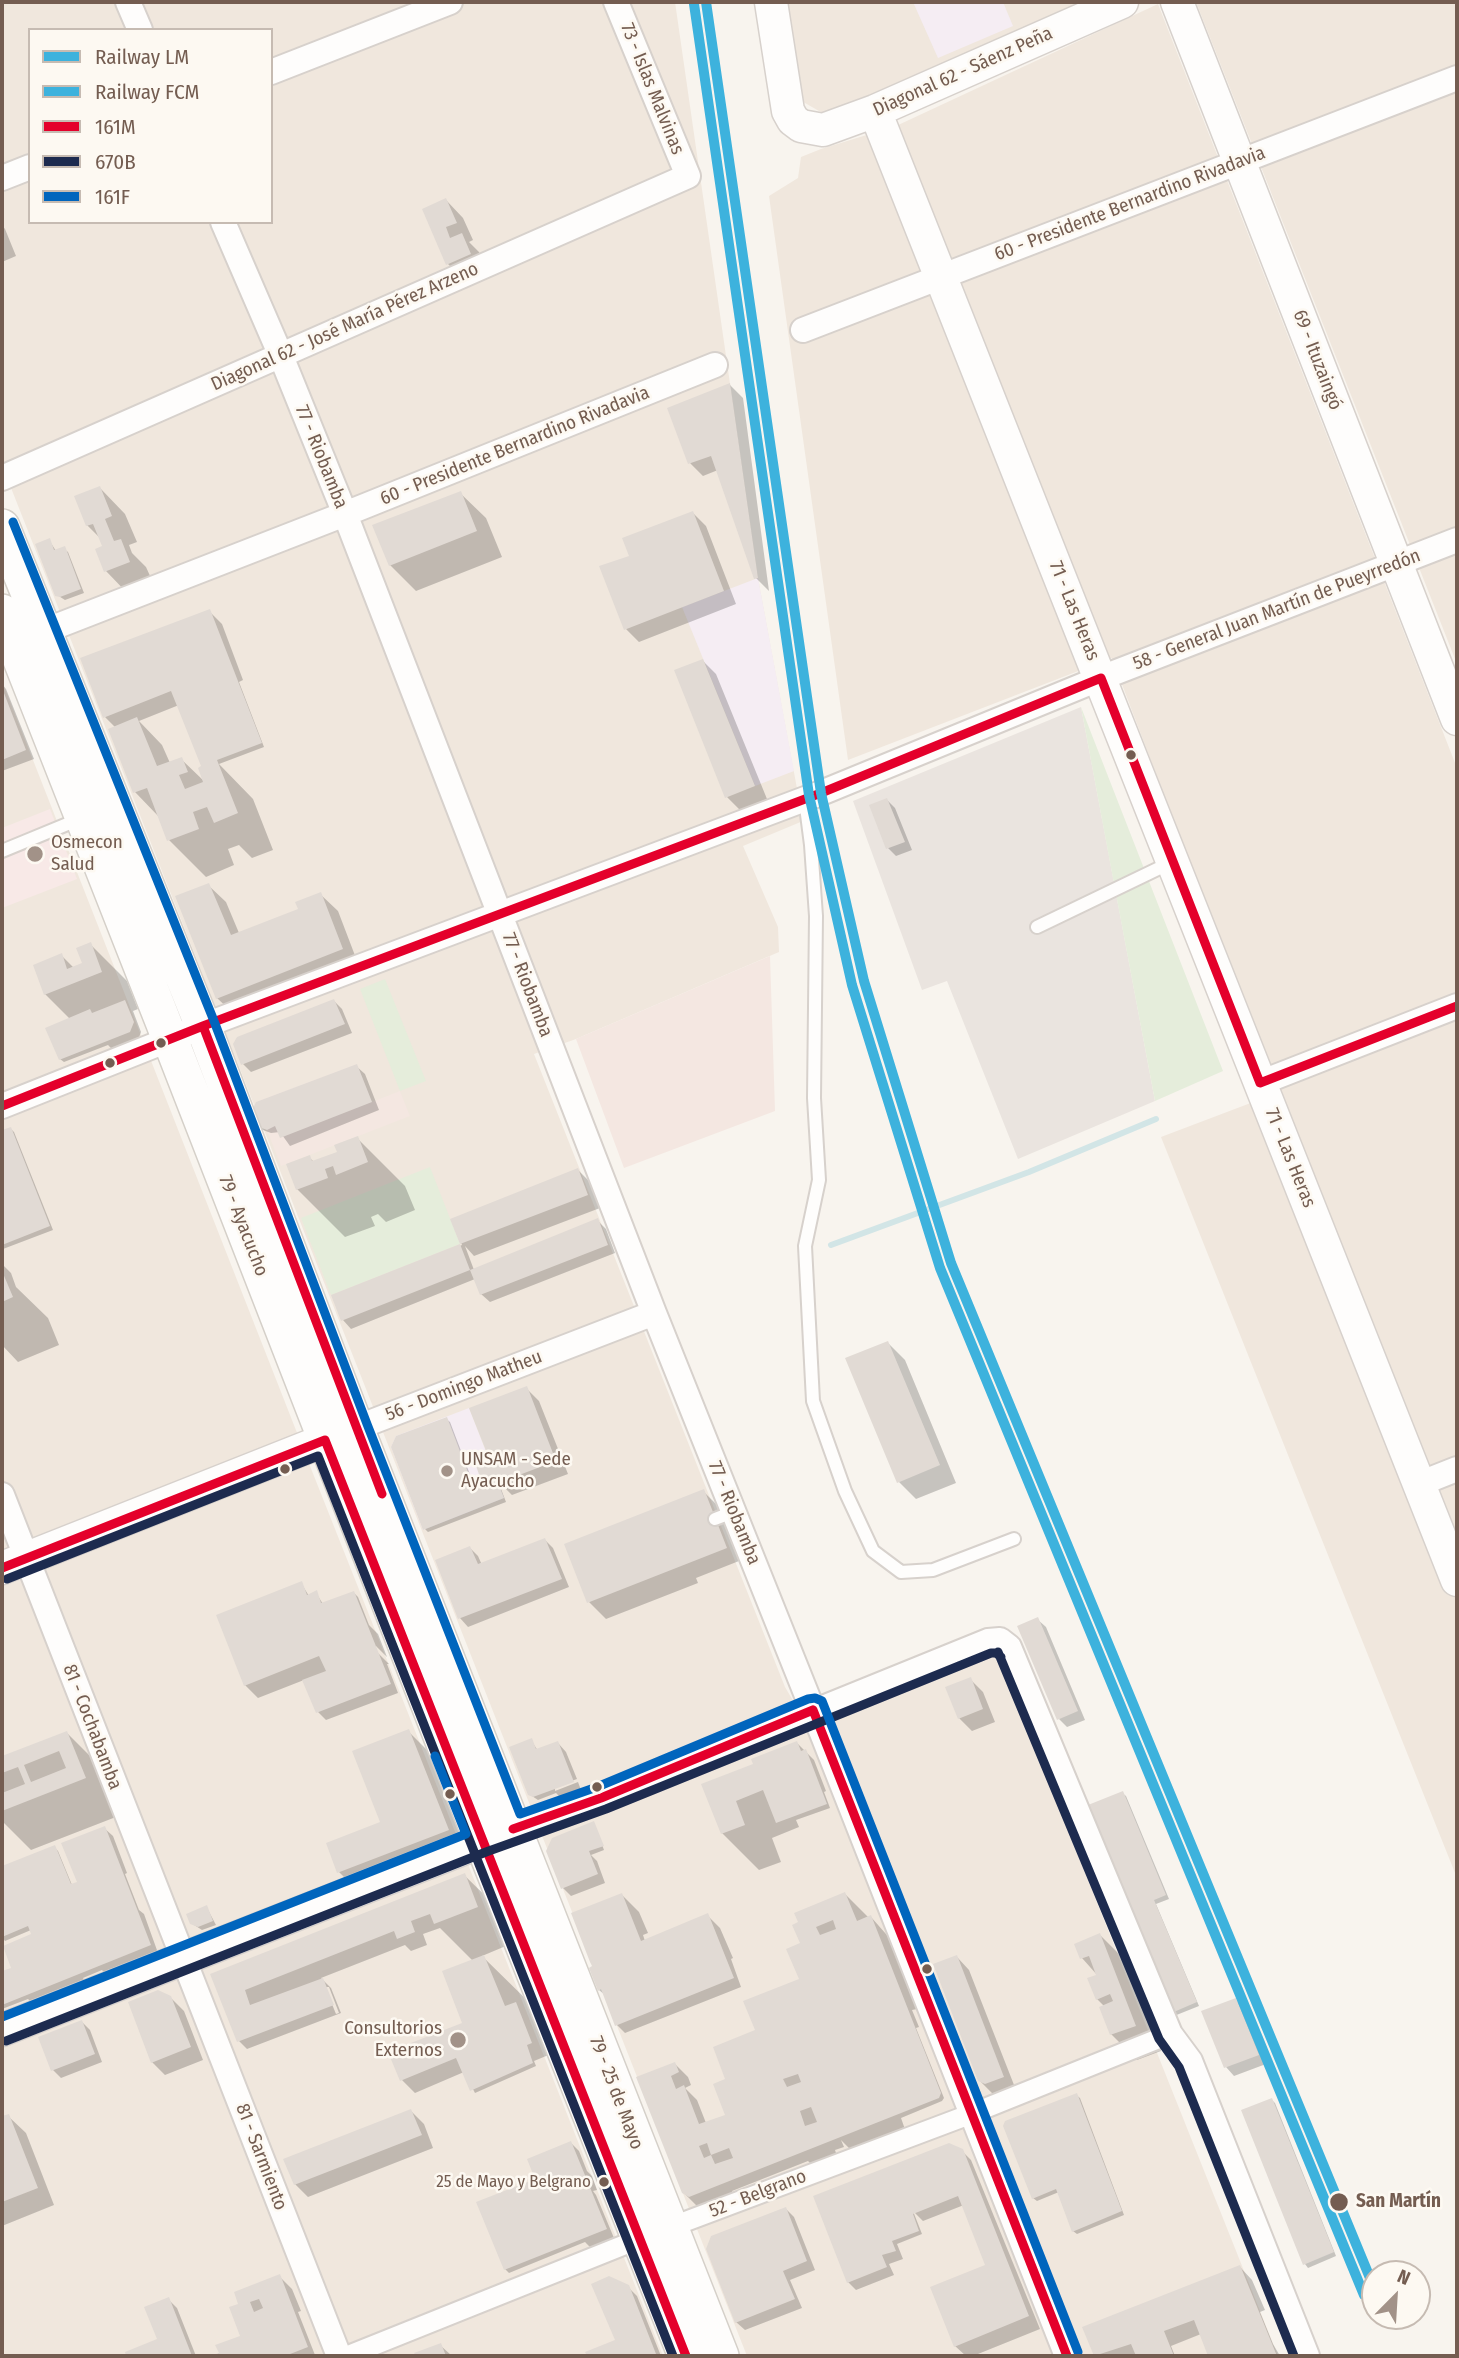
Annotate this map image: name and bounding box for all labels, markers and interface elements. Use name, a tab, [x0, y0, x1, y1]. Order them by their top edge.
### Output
street label: 73 - Islas Malvinas	[615, 20, 689, 158]
street label: Diagonal 62 - Sáenz Peña	[870, 22, 1056, 122]
legend	[28, 28, 273, 224]
text: Railway LM	[95, 44, 189, 70]
text: Railway FCM	[95, 79, 200, 105]
text: 161M	[95, 114, 136, 140]
street label: 60 - Presidente Bernardino Rivadavia	[991, 142, 1269, 266]
text: 670B	[95, 149, 136, 175]
text: 161F	[95, 184, 130, 210]
street label: Diagonal 62 - José María Pérez Arzeno	[208, 258, 482, 396]
street label: 69 - Ituzaingó	[1287, 307, 1347, 413]
street label: 60 - Presidente Bernardino Rivadavia	[377, 381, 653, 511]
street label: 77 - Riobamba	[290, 402, 352, 512]
street label: 58 - General Juan Martín de Pueyrredón	[1130, 545, 1424, 675]
street label: 71 - Las Heras	[1044, 558, 1104, 664]
unlabelled marker	[1124, 748, 1138, 762]
place label: Osmecon Salud	[51, 832, 123, 876]
marker: Osmecon Salud	[25, 844, 45, 864]
street label: 77 - Riobamba	[497, 930, 557, 1040]
unlabelled marker	[154, 1036, 168, 1050]
unlabelled marker	[103, 1056, 117, 1070]
street label: 71 - Las Heras	[1260, 1105, 1320, 1211]
street label: 79 - Ayacucho	[213, 1172, 273, 1280]
street label: 56 - Domingo Matheu	[382, 1346, 546, 1426]
place label: UNSAM - Sede Ayacucho	[461, 1449, 571, 1493]
street label: 77 - Riobamba	[703, 1458, 765, 1568]
unlabelled marker	[278, 1462, 292, 1476]
marker: UNSAM - Sede Ayacucho	[439, 1463, 455, 1479]
street label: 81 - Cochabamba	[58, 1661, 126, 1793]
unlabelled marker	[590, 1780, 604, 1794]
unlabelled marker	[443, 1787, 457, 1801]
unlabelled marker	[920, 1962, 934, 1976]
place label: Consultorios Externos	[344, 2018, 442, 2062]
marker: Consultorios Externos	[448, 2030, 468, 2050]
street label: 79 - 25 de Mayo	[584, 2033, 648, 2153]
street label: 81 - Sarmiento	[230, 2100, 292, 2214]
street label: 52 - Belgrano	[706, 2165, 810, 2223]
place label: 25 de Mayo y Belgrano	[436, 2172, 591, 2192]
marker: 25 de Mayo y Belgrano	[597, 2175, 611, 2189]
marker: San Martín	[1328, 2191, 1350, 2213]
place label: San Martín	[1356, 2191, 1441, 2213]
north arrow	[1361, 2260, 1431, 2330]
text: N	[1394, 2264, 1414, 2290]

